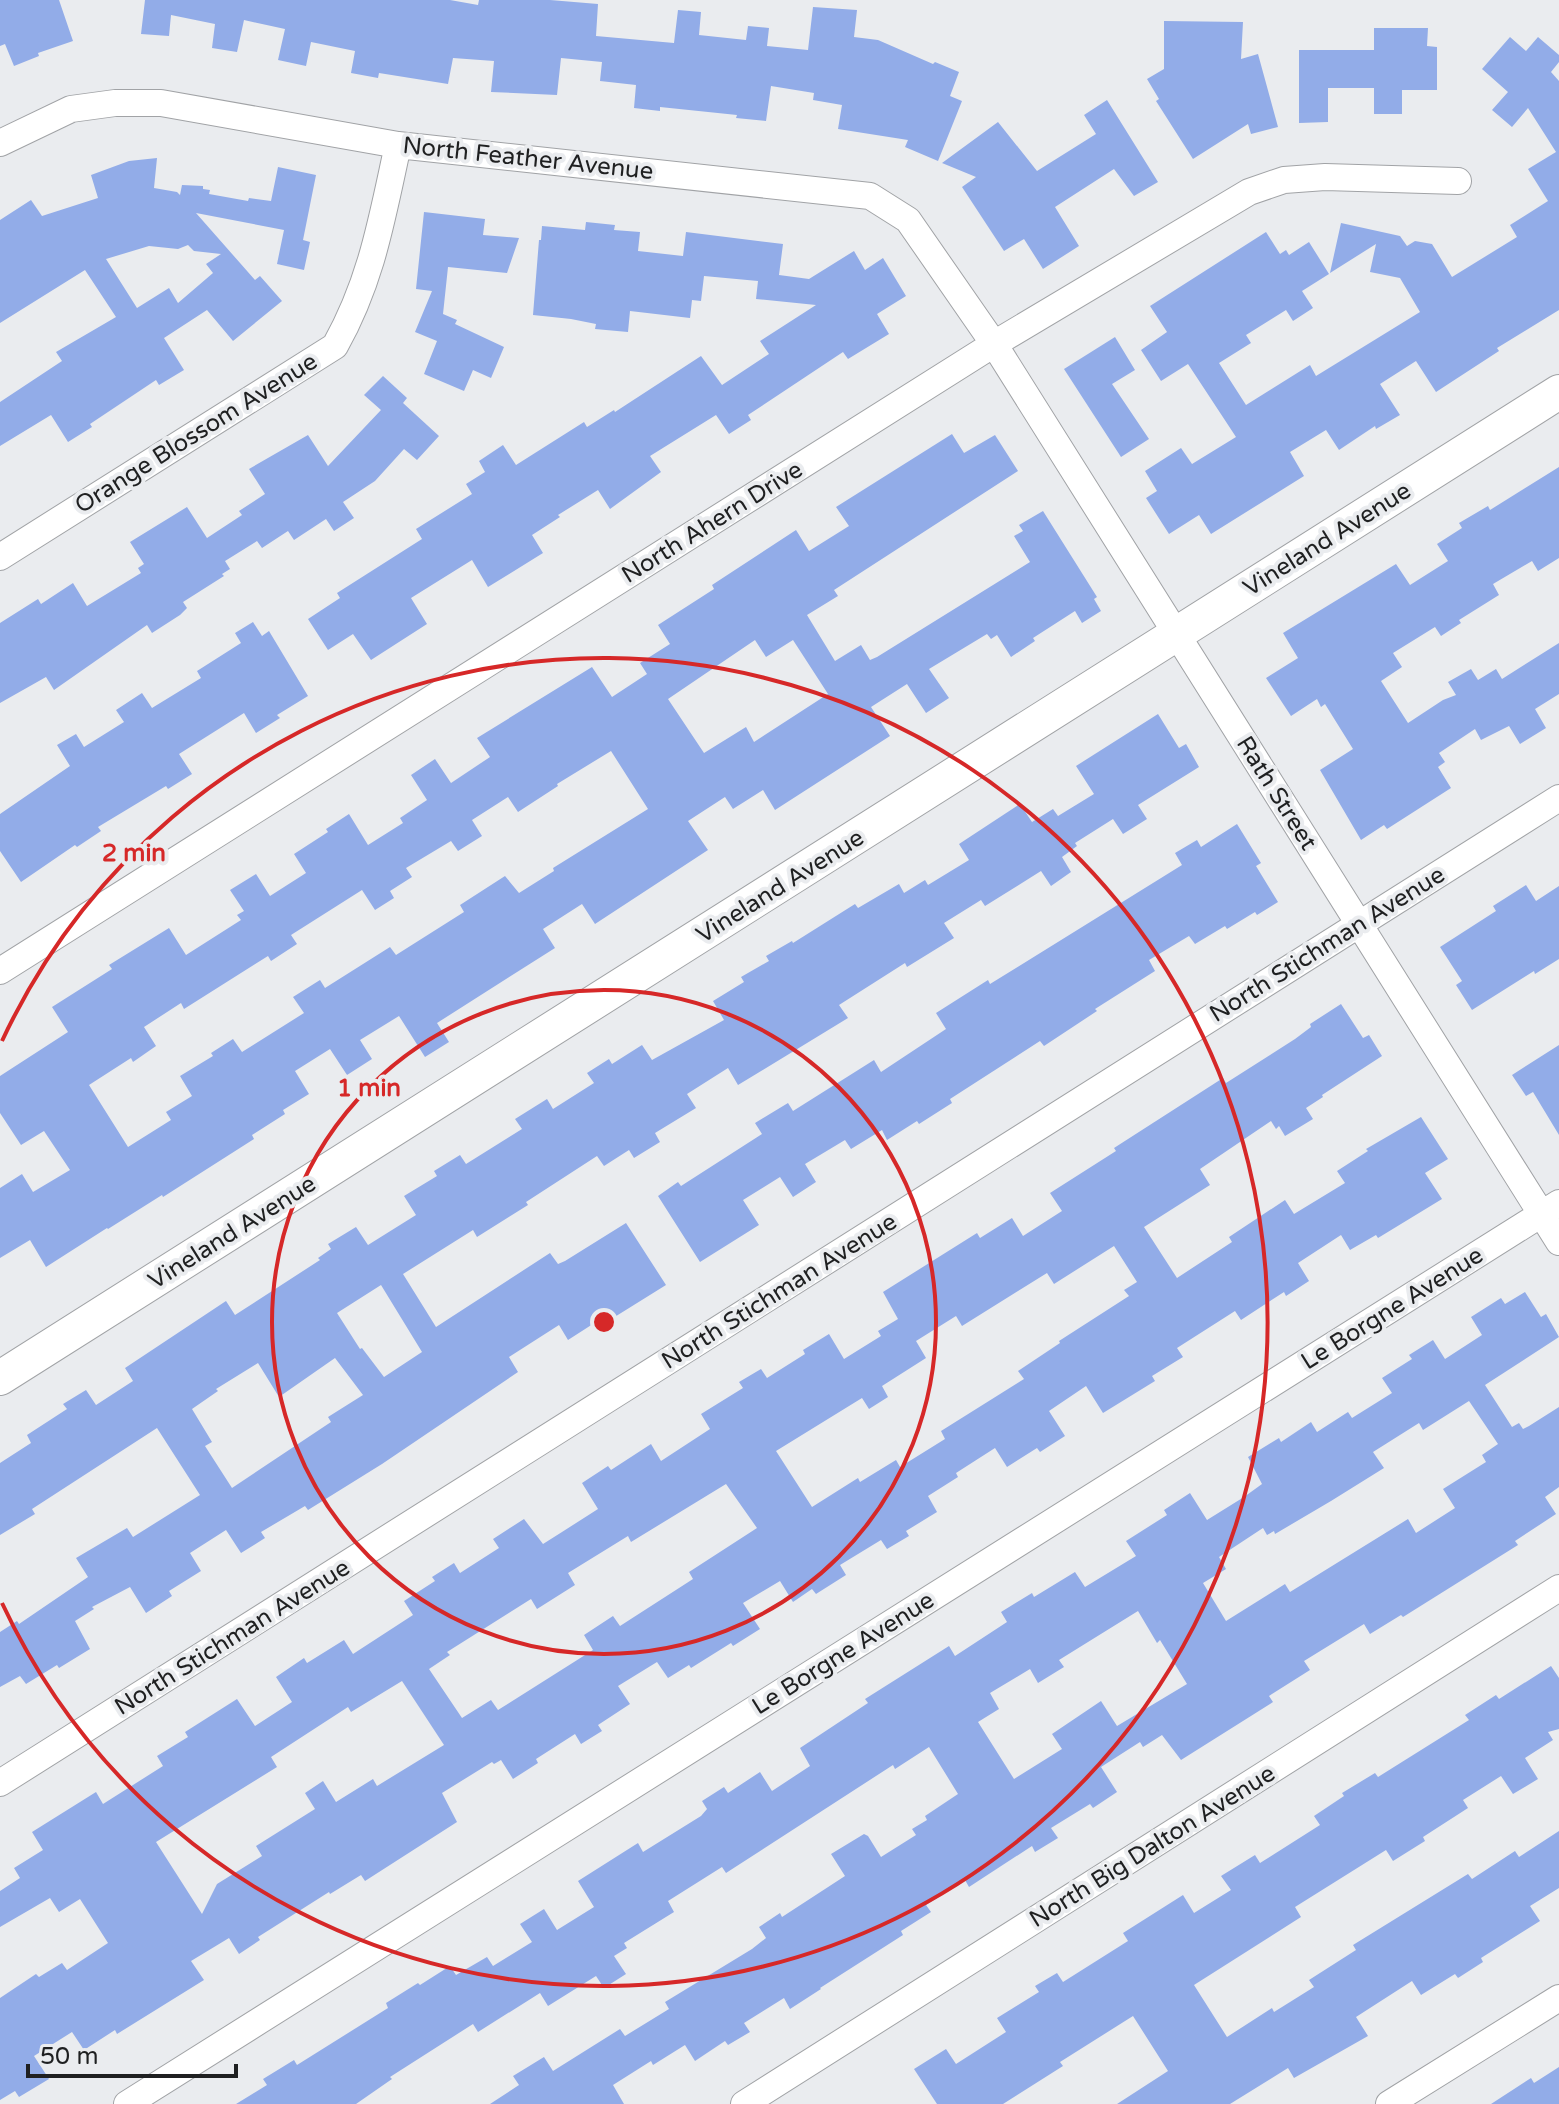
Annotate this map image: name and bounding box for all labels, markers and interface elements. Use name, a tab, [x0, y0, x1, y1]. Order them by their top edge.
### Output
street label: North Feather Avenue	[401, 131, 655, 186]
street label: Orange Blossom Avenue	[70, 347, 323, 520]
street label: North Ahern Drive	[616, 455, 808, 590]
street label: Vineland Avenue	[1238, 476, 1416, 603]
street label: Rath Street	[1230, 731, 1323, 856]
street label: Vineland Avenue	[691, 823, 869, 950]
text: 2 min	[102, 839, 166, 868]
street label: North Stichman Avenue	[1204, 860, 1450, 1029]
text: 1 min	[337, 1074, 401, 1103]
street label: Vineland Avenue	[143, 1169, 321, 1296]
street label: North Stichman Avenue	[656, 1207, 902, 1376]
street label: Le Borgne Avenue	[1296, 1241, 1489, 1376]
centre of rings	[590, 1308, 618, 1336]
street label: North Stichman Avenue	[109, 1553, 355, 1722]
street label: Le Borgne Avenue	[747, 1586, 940, 1721]
street label: North Big Dalton Avenue	[1024, 1759, 1280, 1934]
scale bar	[28, 2028, 236, 2078]
text: 50 m	[40, 2042, 98, 2071]

